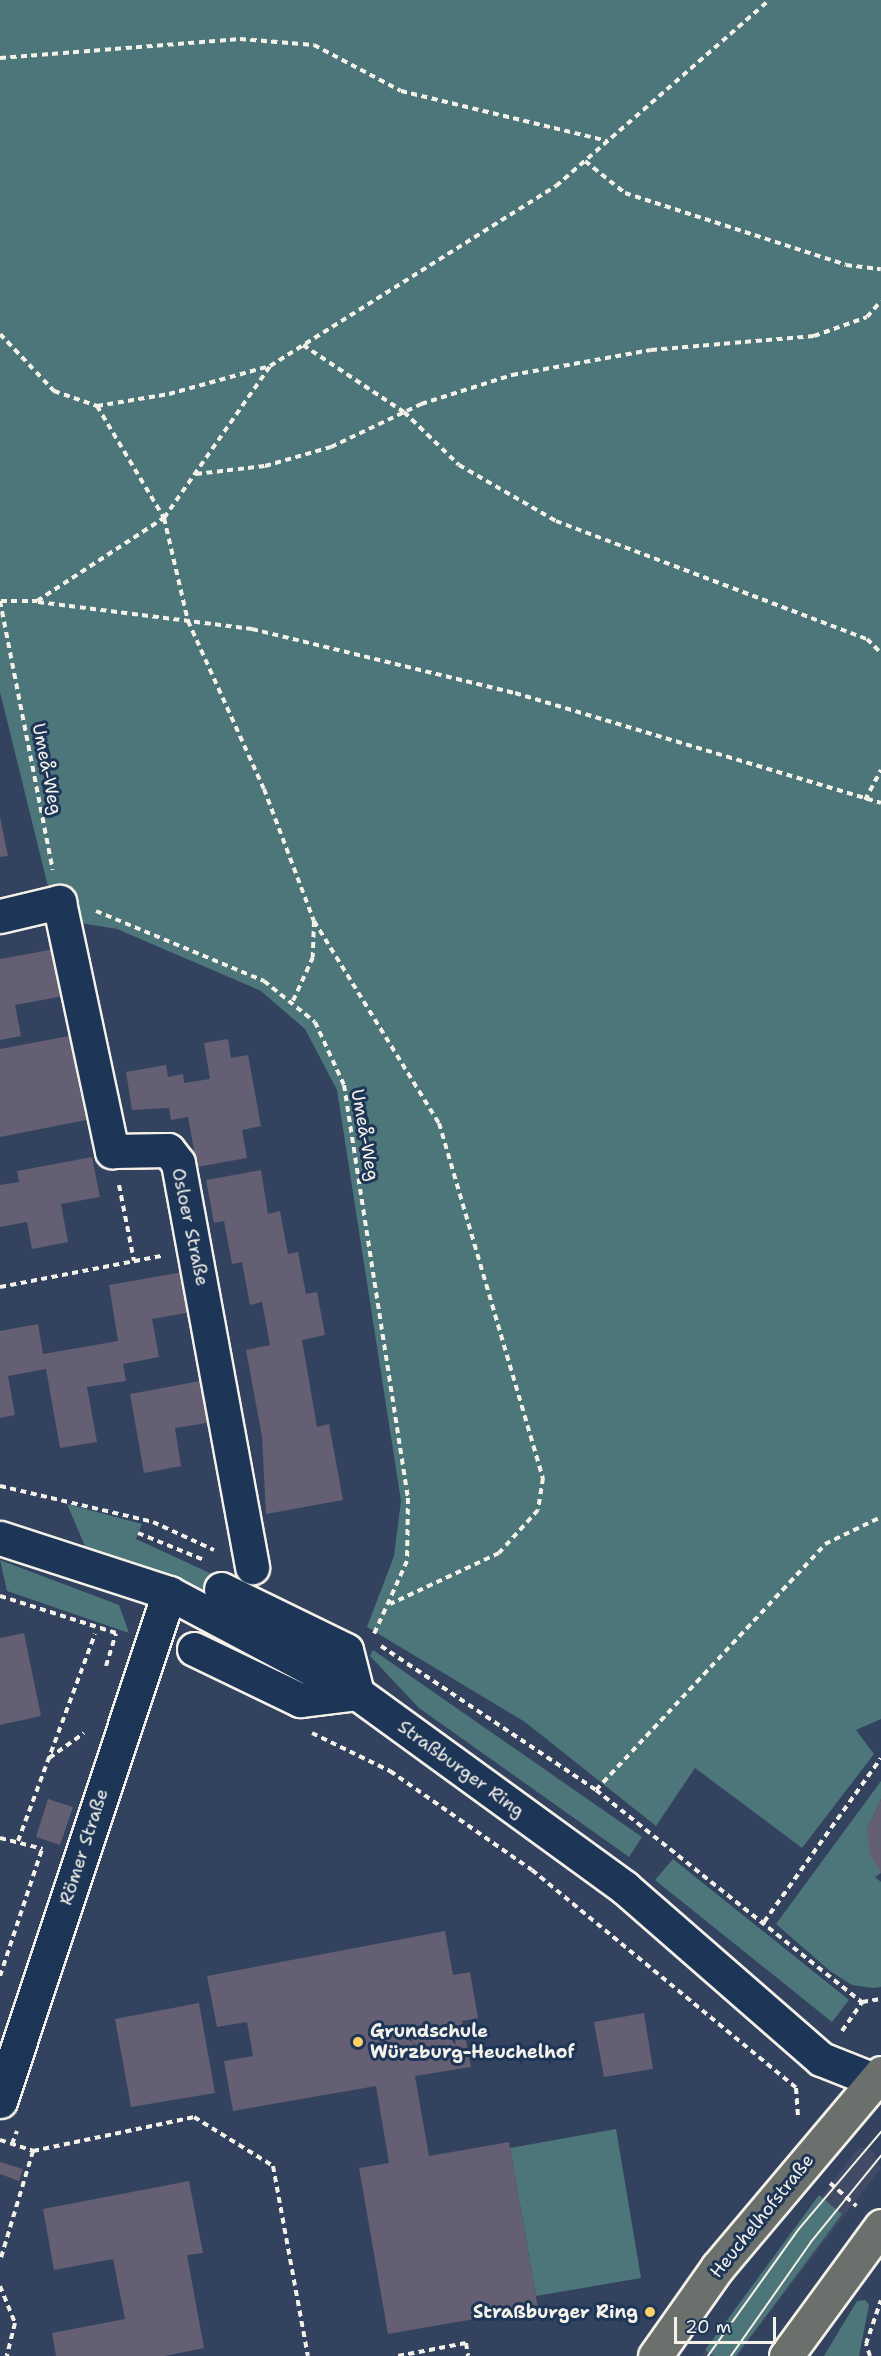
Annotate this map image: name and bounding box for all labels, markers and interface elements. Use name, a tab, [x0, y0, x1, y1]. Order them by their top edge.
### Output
street label: Umeå-Weg	[28, 721, 66, 817]
street label: Umeå-Weg	[346, 1087, 384, 1183]
street label: Osloer Straße	[167, 1166, 213, 1288]
street label: Straßburger Ring	[394, 1716, 528, 1822]
street label: Römer Straße	[55, 1786, 113, 1908]
place label: Grundschule Würzburg-Heuchelhof	[370, 2021, 575, 2064]
marker: Grundschule Würzburg-Heuchelhof	[351, 2035, 365, 2049]
street label: Heuchelhofstraße	[706, 2150, 818, 2282]
place label: Straßburger Ring	[473, 2301, 638, 2323]
marker: Straßburger Ring	[643, 2305, 657, 2319]
scale bar	[677, 2305, 779, 2343]
text: 20 m	[685, 2315, 731, 2339]

